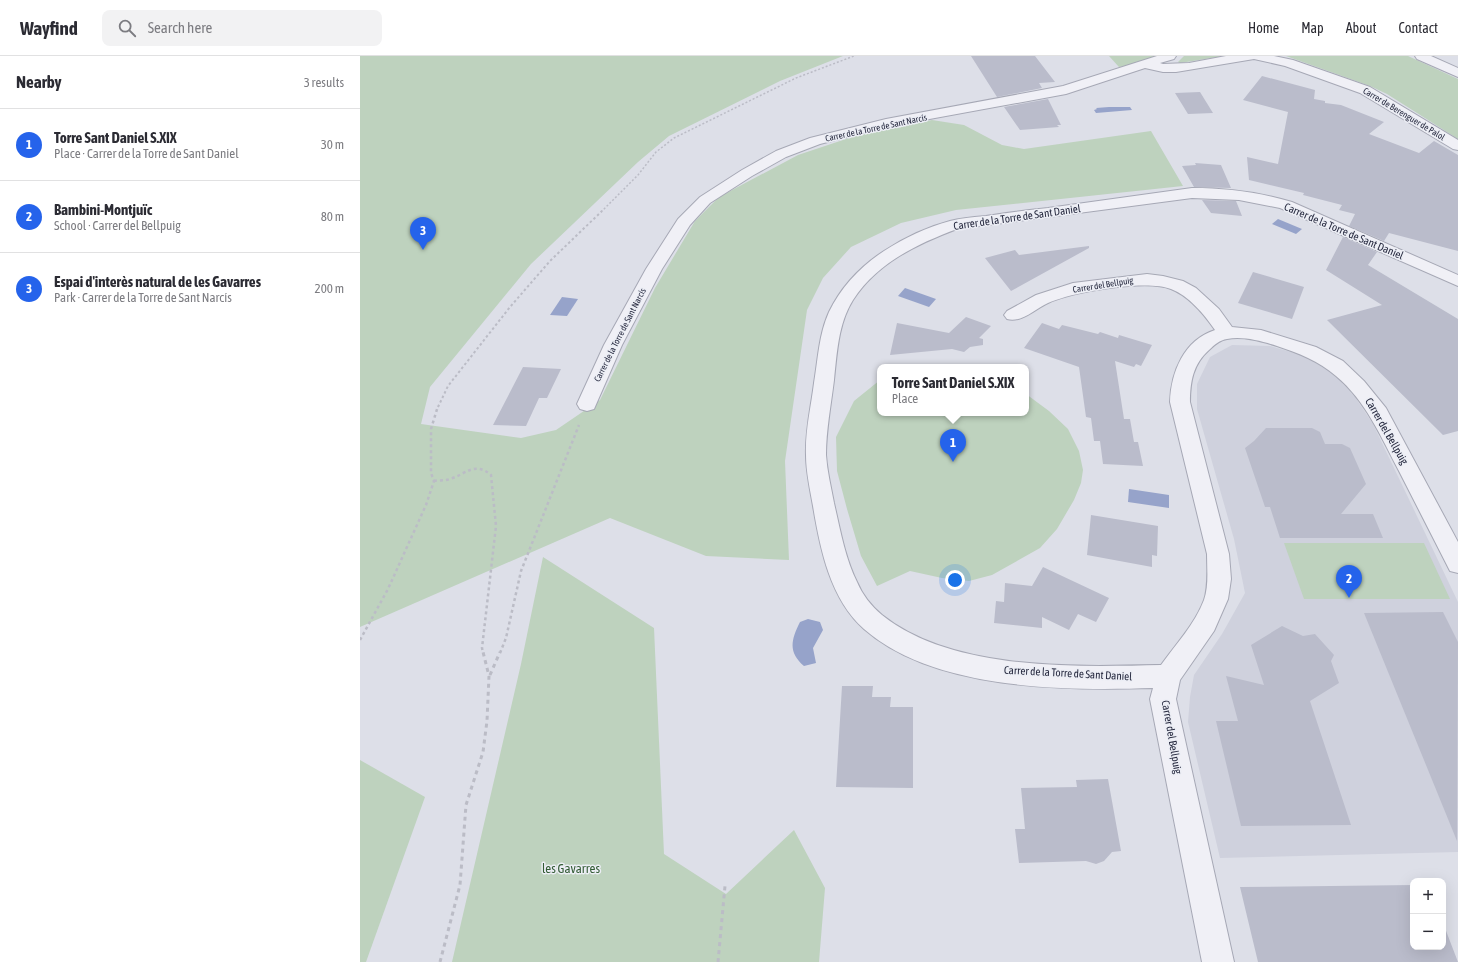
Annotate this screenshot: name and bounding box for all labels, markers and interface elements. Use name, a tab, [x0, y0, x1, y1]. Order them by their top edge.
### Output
search box	[102, 10, 382, 46]
text: Wayfind	[20, 17, 78, 39]
icon: search	[116, 17, 138, 39]
text: Search here	[148, 19, 212, 36]
text: Home	[1248, 20, 1279, 36]
text: Map	[1301, 20, 1324, 36]
text: About	[1346, 20, 1377, 36]
text: Contact	[1399, 20, 1438, 36]
text: Nearby	[16, 72, 62, 92]
text: 3 results	[304, 75, 344, 90]
street label: Carrer de Berenguer de Palol	[1361, 86, 1447, 143]
street label: Carrer de la Torre de Sant Narcís	[824, 112, 928, 144]
text: Torre Sant Daniel S.XIX	[54, 129, 177, 146]
text: 1	[26, 137, 32, 152]
text: 30 m	[321, 137, 344, 152]
text: Place · Carrer de la Torre de Sant Daniel	[54, 146, 239, 161]
street label: Carrer de la Torre de Sant Daniel	[1283, 200, 1406, 262]
text: Bambini-Montjuïc	[54, 201, 152, 218]
street label: Carrer de la Torre de Sant Daniel	[953, 202, 1081, 232]
text: 2	[26, 209, 32, 224]
text: 80 m	[321, 209, 344, 224]
pin: 3	[410, 217, 436, 250]
text: School · Carrer del Bellpuig	[54, 218, 181, 233]
text: Espai d'interès natural de les Gavarres	[54, 273, 261, 290]
street label: Carrer del Bellpuig	[1072, 275, 1134, 295]
text: 3	[26, 281, 32, 296]
text: 200 m	[315, 281, 344, 296]
street label: Carrer de la Torre de Sant Narcís	[592, 287, 648, 383]
text: Park · Carrer de la Torre de Sant Narcís	[54, 290, 232, 305]
popup	[877, 364, 1029, 416]
text: Torre Sant Daniel S.XIX	[892, 374, 1014, 391]
text: Place	[892, 391, 918, 406]
street label: Carrer del Bellpuig	[1363, 396, 1411, 467]
pin: 1	[940, 429, 966, 462]
pin: 2	[1336, 565, 1362, 598]
your location	[945, 570, 965, 590]
street label: Carrer de la Torre de Sant Daniel	[1004, 664, 1132, 682]
street label: Carrer del Bellpuig	[1160, 699, 1184, 775]
park label: les Gavarres	[542, 861, 600, 876]
map controls	[1410, 878, 1446, 950]
button: +	[1410, 878, 1446, 914]
button: −	[1410, 914, 1446, 950]

